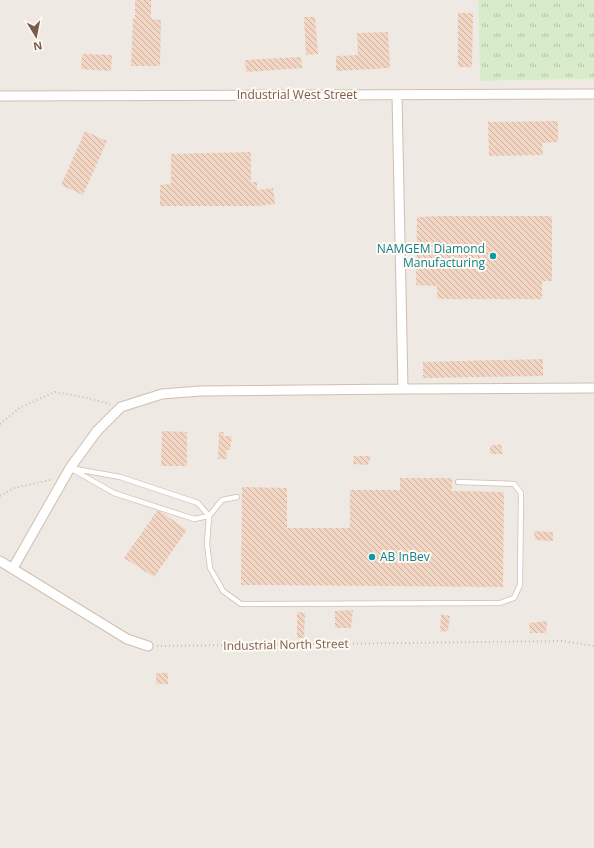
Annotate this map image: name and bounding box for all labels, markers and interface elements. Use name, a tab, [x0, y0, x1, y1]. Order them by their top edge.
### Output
north arrow	[16, 16, 56, 56]
text: N	[32, 38, 44, 55]
street label: Industrial West Street	[237, 86, 357, 103]
place label: NAMGEM Diamond Manufacturing	[377, 240, 485, 271]
marker: NAMGEM Diamond Manufacturing	[488, 251, 498, 261]
place label: AB InBev	[380, 548, 430, 565]
marker: AB InBev	[367, 552, 377, 562]
street label: Industrial North Street	[223, 635, 349, 654]

